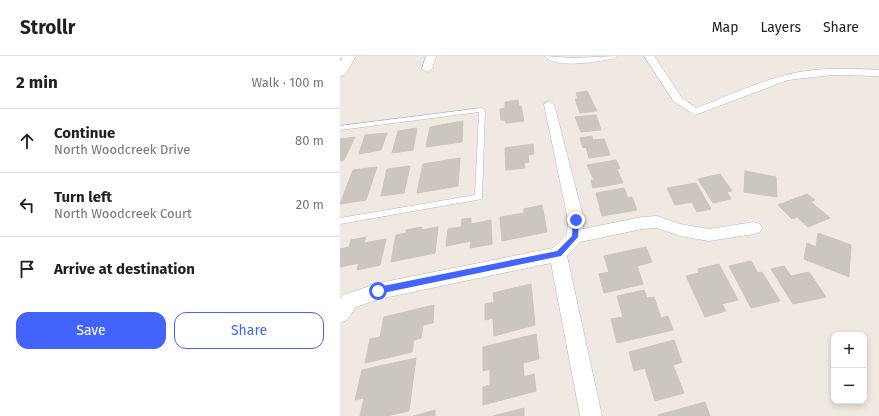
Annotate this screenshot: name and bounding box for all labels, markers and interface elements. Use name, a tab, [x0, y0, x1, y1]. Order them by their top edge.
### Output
text: Strollr	[20, 16, 75, 39]
text: Map	[712, 19, 738, 36]
text: Layers	[760, 19, 801, 36]
text: Share	[823, 19, 859, 36]
text: 2 min	[16, 72, 58, 93]
text: Walk · 100 m	[252, 75, 324, 90]
text: Continue	[54, 124, 115, 142]
icon: ahead	[16, 130, 38, 152]
text: 80 m	[295, 133, 324, 148]
text: North Woodcreek Drive	[54, 142, 190, 157]
text: Turn left	[54, 188, 112, 206]
icon: left	[16, 194, 38, 216]
text: 20 m	[296, 197, 324, 212]
text: North Woodcreek Court	[54, 206, 192, 221]
route end	[567, 211, 585, 229]
icon: arrive	[16, 258, 38, 280]
text: Arrive at destination	[54, 260, 195, 278]
route start	[369, 282, 387, 300]
button: Save	[16, 312, 166, 349]
button: Share	[174, 312, 324, 349]
map controls	[831, 332, 867, 404]
button: +	[831, 332, 867, 368]
button: −	[831, 368, 867, 404]

